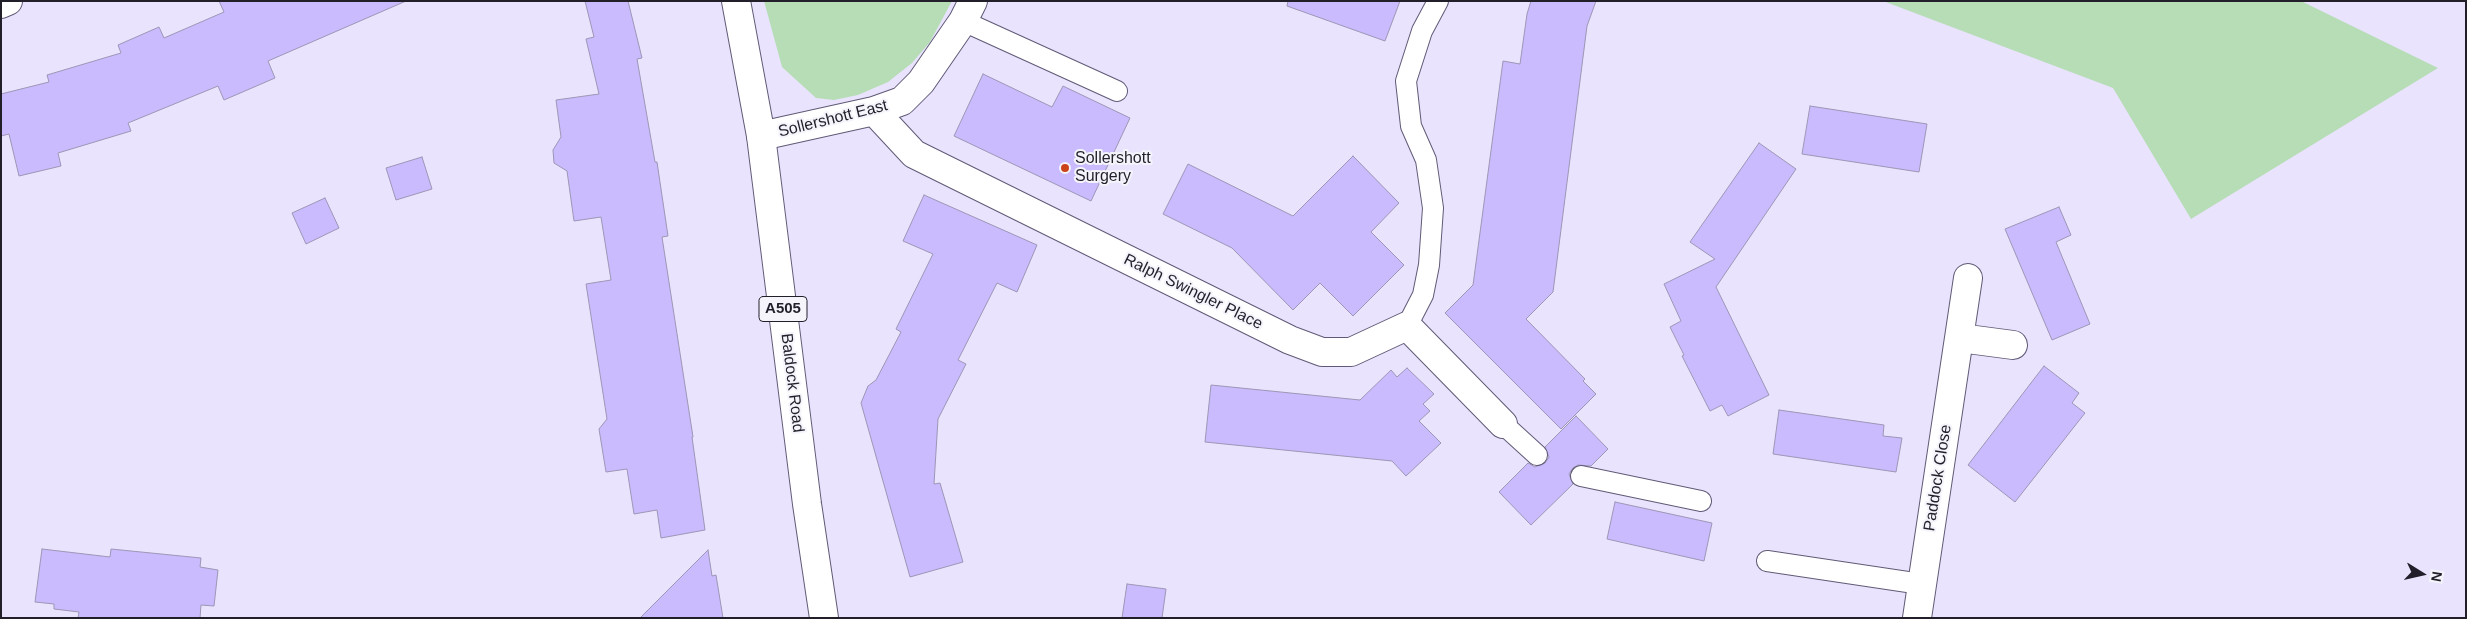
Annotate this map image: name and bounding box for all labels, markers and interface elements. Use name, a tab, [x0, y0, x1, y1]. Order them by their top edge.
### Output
street label: Sollershott East	[776, 96, 890, 142]
place label: Sollershott Surgery	[1075, 149, 1151, 187]
marker: Sollershott Surgery	[1059, 162, 1071, 174]
street label: Ralph Swingler Place	[1120, 250, 1266, 334]
road number: A505	[759, 296, 807, 322]
street label: Baldock Road	[776, 332, 808, 434]
street label: Paddock Close	[1920, 423, 1956, 533]
north arrow	[2397, 549, 2447, 599]
text: N	[2428, 570, 2446, 583]

